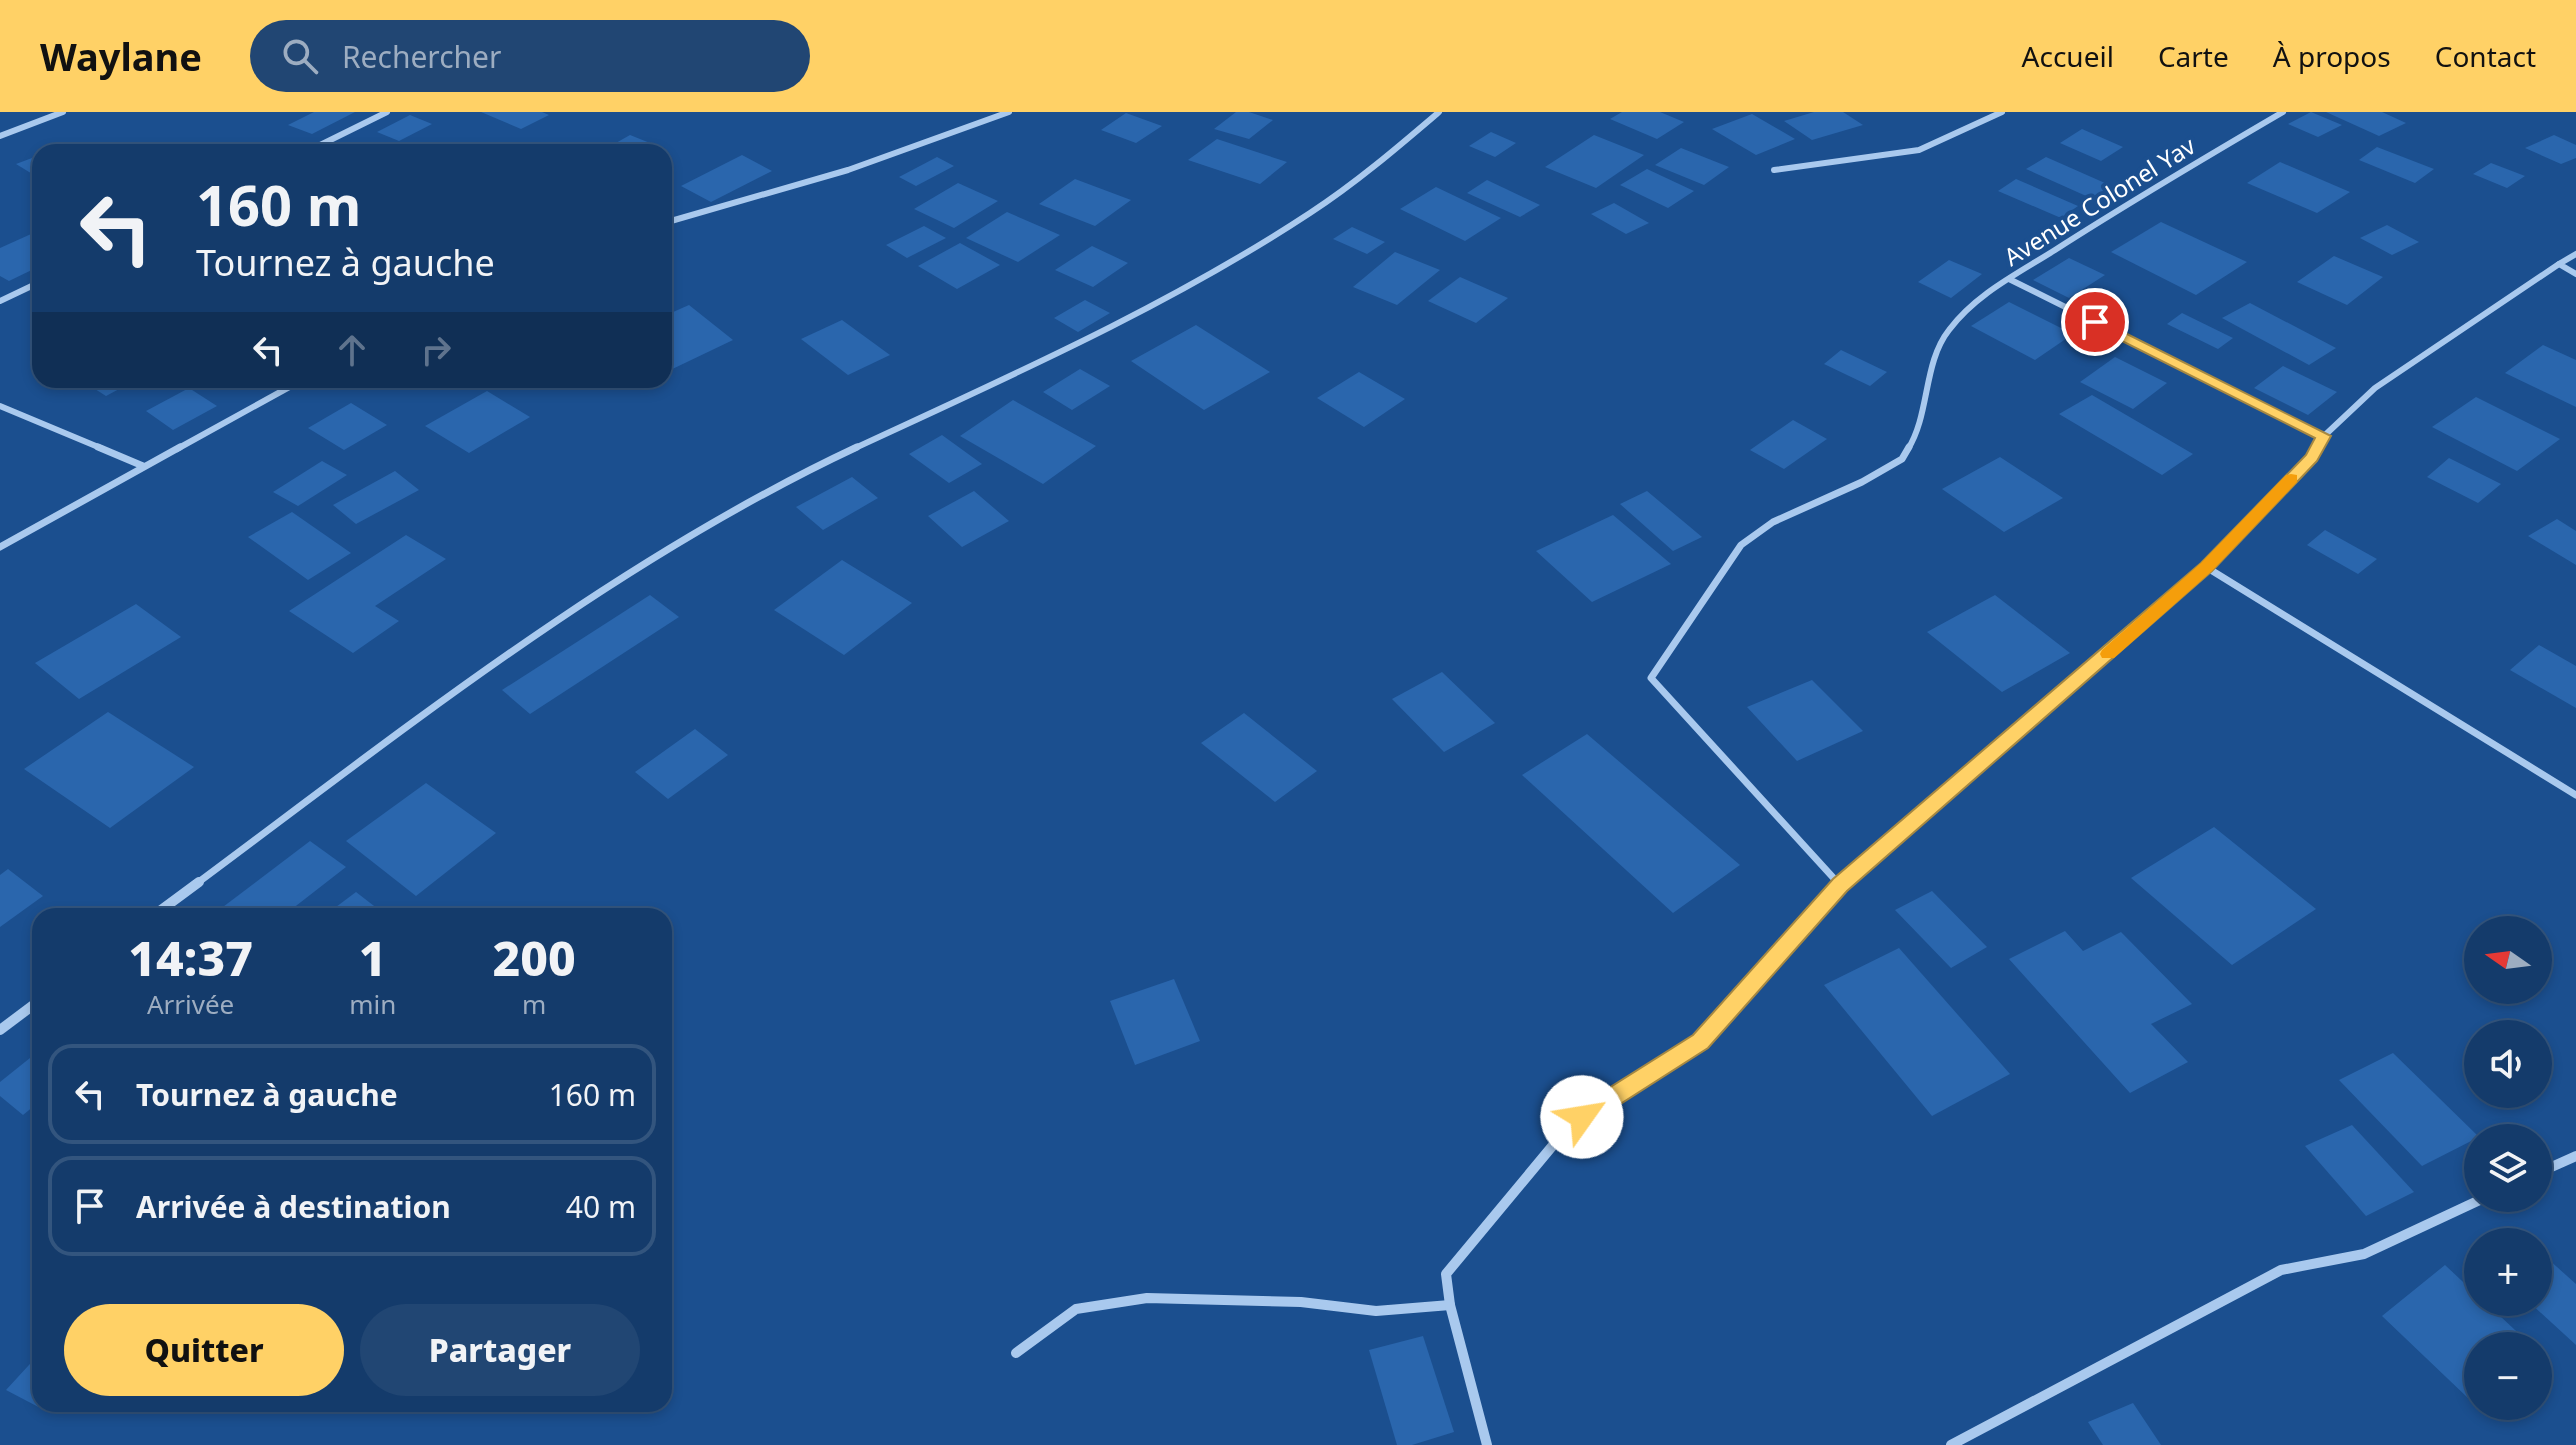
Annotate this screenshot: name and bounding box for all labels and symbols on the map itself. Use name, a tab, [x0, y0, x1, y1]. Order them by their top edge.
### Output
street label: Avenue Colonel Yav	[1997, 128, 2202, 273]
pin	[2061, 288, 2129, 356]
north arrow	[2464, 916, 2552, 1004]
position arrow	[1540, 1075, 1624, 1159]

